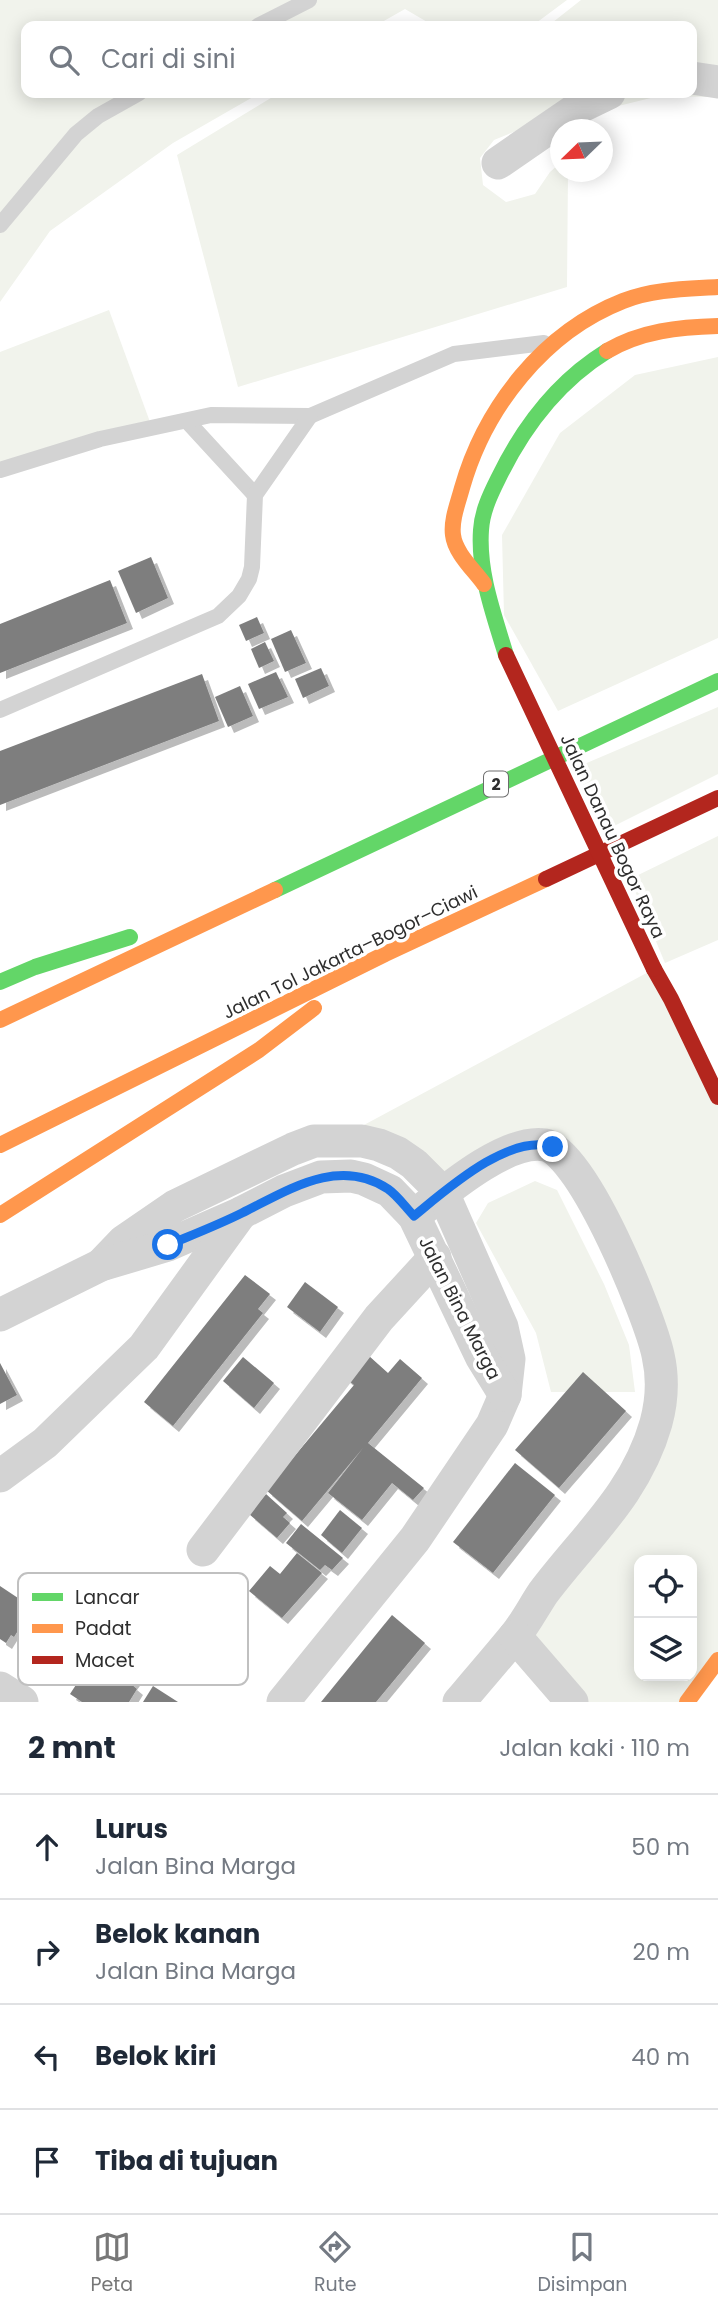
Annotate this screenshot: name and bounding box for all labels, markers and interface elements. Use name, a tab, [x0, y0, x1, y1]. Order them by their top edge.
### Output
search box	[21, 21, 697, 98]
icon: search	[45, 41, 83, 79]
text: Cari di sini	[101, 41, 236, 77]
north arrow	[550, 119, 613, 182]
street label: Jalan Danau Bogor Raya	[555, 730, 671, 942]
road number: 2	[484, 772, 508, 796]
street label: Jalan Tol Jakarta–Bogor–Ciawi	[218, 879, 482, 1025]
route end	[537, 1131, 568, 1162]
route start	[152, 1229, 183, 1260]
street label: Jalan Bina Marga	[413, 1232, 507, 1384]
map controls	[634, 1555, 697, 1681]
button: locate	[634, 1555, 697, 1618]
legend	[18, 1573, 248, 1685]
text: Lancar	[75, 1584, 140, 1611]
text: Padat	[75, 1615, 132, 1642]
button: layers	[634, 1618, 697, 1681]
text: Macet	[75, 1647, 135, 1674]
text: 2 mnt	[28, 1726, 116, 1769]
text: Jalan kaki · 110 m	[499, 1732, 690, 1764]
text: Lurus	[95, 1811, 168, 1847]
icon: ahead	[28, 1828, 66, 1866]
text: 50 m	[631, 1831, 690, 1863]
text: Jalan Bina Marga	[95, 1850, 296, 1882]
text: Belok kanan	[95, 1916, 260, 1952]
icon: right	[28, 1933, 66, 1971]
text: 20 m	[632, 1936, 690, 1968]
text: Jalan Bina Marga	[95, 1955, 296, 1987]
icon: left	[28, 2038, 66, 2076]
text: Belok kiri	[95, 2038, 217, 2074]
text: 40 m	[631, 2041, 690, 2073]
icon: arrive	[28, 2143, 66, 2181]
text: Tiba di tujuan	[95, 2143, 278, 2179]
tab: Peta	[90, 2228, 133, 2299]
tab: Rute	[314, 2228, 356, 2299]
tab: Disimpan	[537, 2228, 628, 2299]

